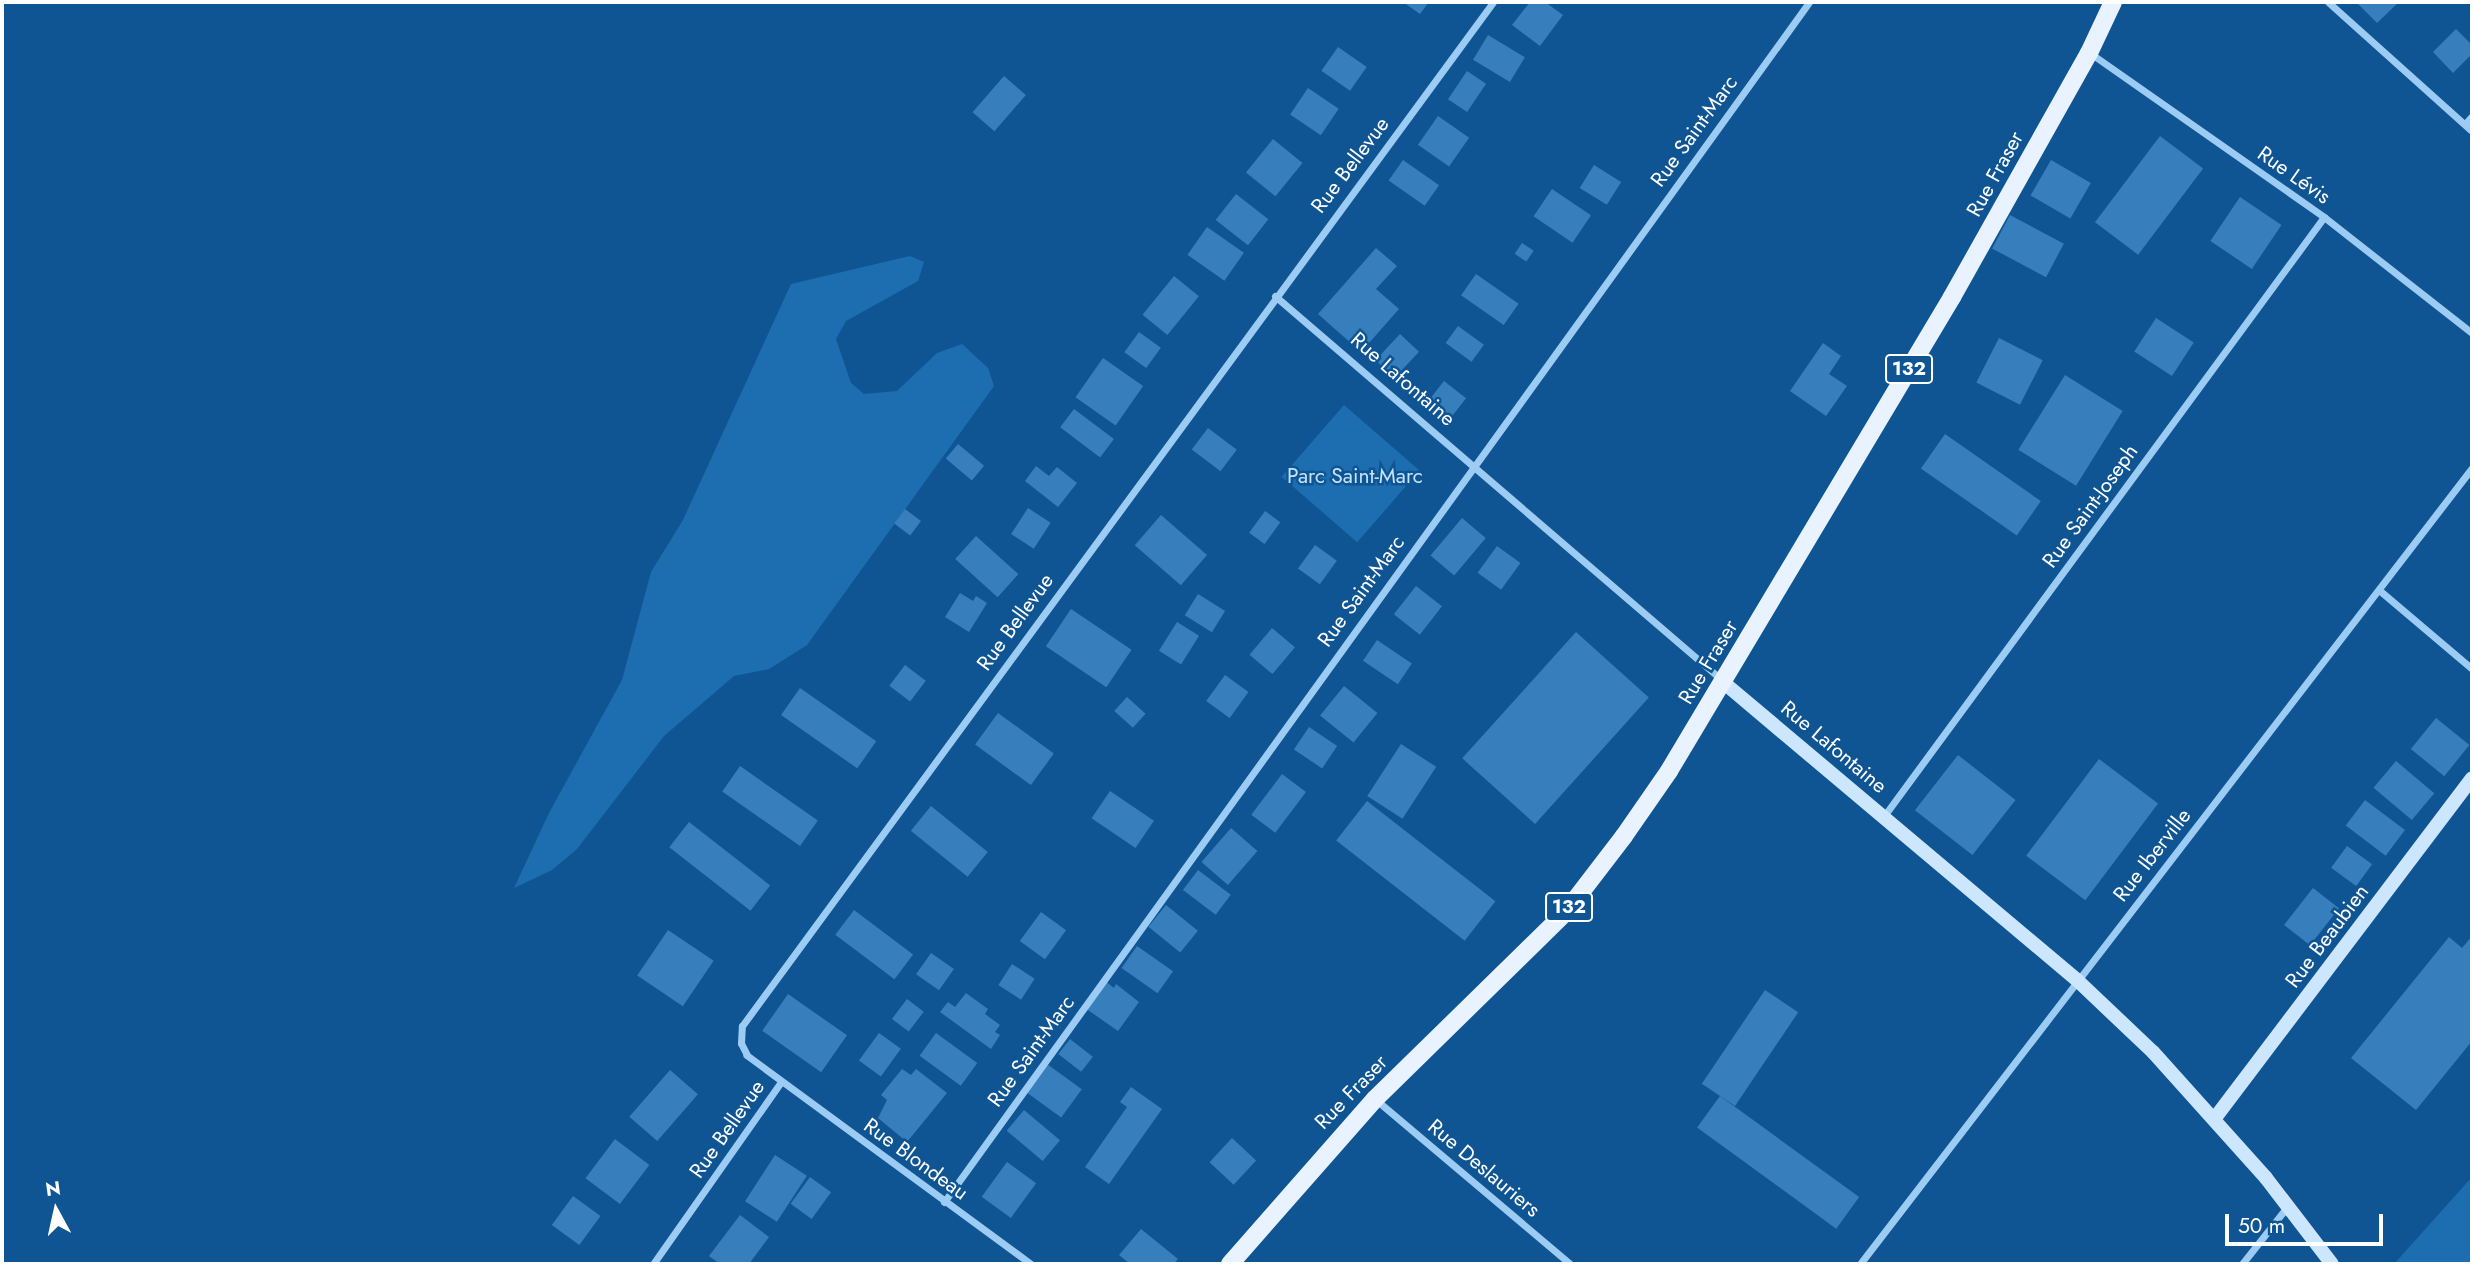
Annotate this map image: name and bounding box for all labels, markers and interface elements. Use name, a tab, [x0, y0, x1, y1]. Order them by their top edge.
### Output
street label: Rue Saint-Marc	[1645, 70, 1743, 192]
street label: Rue Bellevue	[1306, 112, 1394, 218]
street label: Rue Fraser	[1961, 127, 2029, 221]
street label: Rue Lévis	[2253, 141, 2335, 209]
street label: Rue Lafontaine	[1346, 327, 1460, 431]
road number: 132	[1884, 354, 1934, 384]
street label: Rue Saint-Joseph	[2037, 439, 2143, 573]
park label: Parc Saint-Marc	[1287, 463, 1423, 489]
street label: Rue Saint-Marc	[1312, 530, 1410, 652]
street label: Rue Bellevue	[971, 569, 1059, 675]
street label: Rue Fraser	[1673, 615, 1743, 709]
street label: Rue Lafontaine	[1776, 695, 1892, 799]
street label: Rue Iberville	[2108, 804, 2196, 906]
street label: Rue Beaubien	[2280, 879, 2374, 993]
road number: 132	[1544, 892, 1594, 923]
street label: Rue Saint-Marc	[982, 990, 1080, 1112]
street label: Rue Fraser	[1309, 1050, 1393, 1134]
street label: Rue Bellevue	[684, 1075, 770, 1183]
street label: Rue Blondeau	[859, 1113, 973, 1205]
street label: Rue Deslauriers	[1423, 1114, 1545, 1222]
text: N	[44, 1174, 62, 1203]
north arrow	[21, 1175, 91, 1245]
scale bar	[2229, 1200, 2386, 1244]
text: 50 m	[2238, 1211, 2285, 1241]

